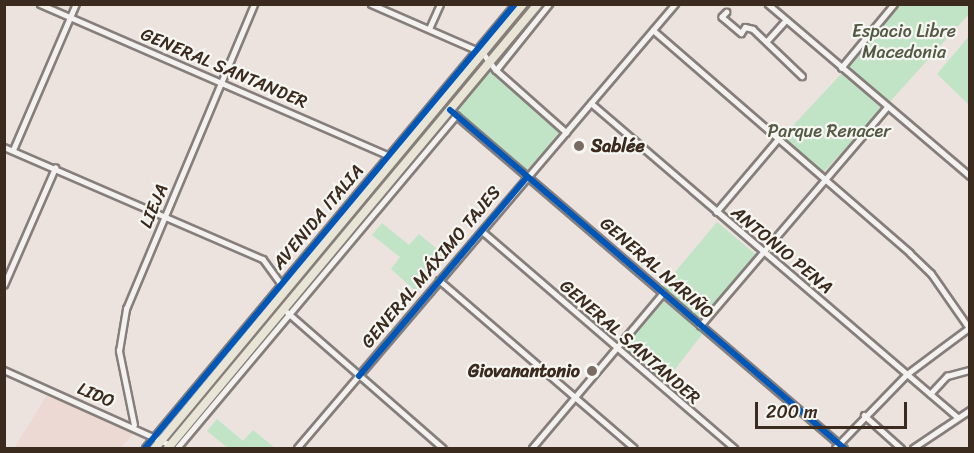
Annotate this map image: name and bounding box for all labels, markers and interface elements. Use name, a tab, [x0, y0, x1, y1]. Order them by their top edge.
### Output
park label: Espacio Libre Macedonia	[852, 21, 956, 63]
street label: GENERAL SANTANDER	[138, 23, 310, 113]
park label: Parque Renacer	[767, 120, 891, 142]
place label: Sablée	[591, 135, 645, 157]
marker: Sablée	[572, 139, 586, 153]
street label: AVENIDA ITALIA	[268, 160, 368, 274]
street label: LIEJA	[135, 181, 173, 231]
street label: GENERAL MÁXIMO TAJES	[357, 182, 505, 352]
street label: ANTONIO PENA	[727, 202, 837, 298]
street label: GENERAL NARIÑO	[596, 213, 718, 323]
street label: GENERAL SANTANDER	[556, 276, 704, 408]
place label: Giovanantonio	[468, 360, 580, 382]
marker: Giovanantonio	[585, 364, 599, 378]
street label: LIDO	[74, 378, 118, 412]
scale bar	[758, 390, 910, 428]
text: 200 m	[766, 396, 818, 428]

